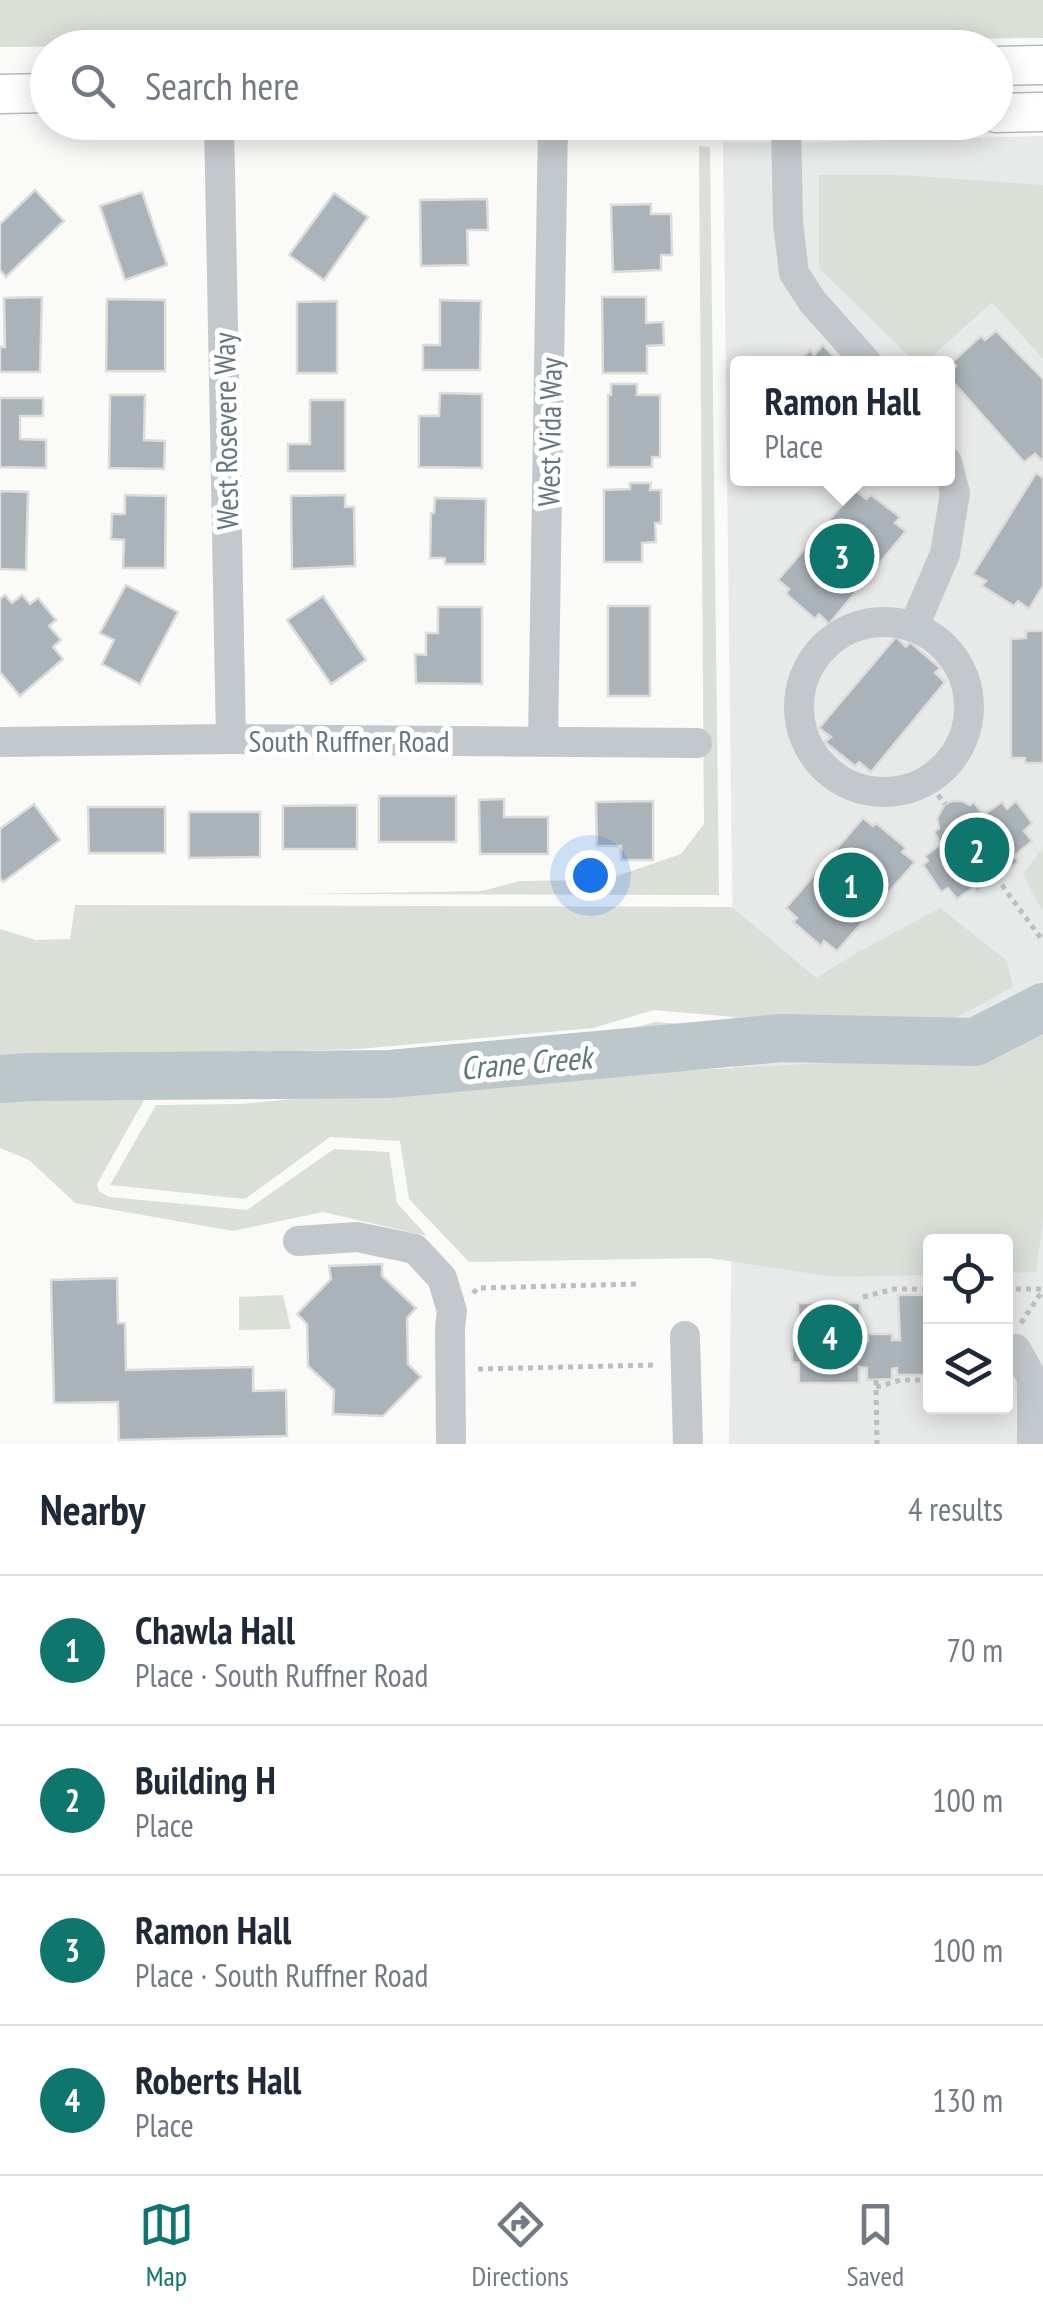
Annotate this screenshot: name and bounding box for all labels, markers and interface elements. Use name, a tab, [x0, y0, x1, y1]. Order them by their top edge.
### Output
search box	[30, 30, 1013, 140]
icon: search	[65, 58, 120, 113]
text: Search here	[145, 61, 299, 110]
street label: West Rosevere Way	[204, 331, 246, 530]
street label: West Vida Way	[528, 356, 570, 507]
popup	[730, 356, 955, 486]
text: Ramon Hall	[764, 376, 921, 425]
text: Place	[764, 425, 823, 467]
pin: 3	[810, 518, 874, 594]
street label: South Ruffner Road	[249, 721, 449, 760]
pin: 2	[944, 812, 1010, 888]
pin: 1	[818, 848, 884, 922]
your location	[565, 850, 616, 901]
water label: Crane Creek	[459, 1035, 597, 1089]
map controls	[923, 1234, 1013, 1414]
button: locate	[923, 1234, 1013, 1324]
pin: 4	[798, 1300, 862, 1374]
button: layers	[923, 1324, 1013, 1414]
text: Nearby	[40, 1482, 145, 1537]
text: 4 results	[908, 1488, 1003, 1530]
text: Chawla Hall	[135, 1605, 295, 1654]
text: 1	[65, 1629, 80, 1671]
text: 70 m	[947, 1629, 1003, 1671]
text: Place · South Ruffner Road	[135, 1654, 428, 1696]
text: Building H	[135, 1755, 276, 1804]
text: 2	[65, 1779, 80, 1821]
text: 100 m	[932, 1779, 1003, 1821]
text: Place	[135, 1804, 194, 1846]
text: Ramon Hall	[135, 1905, 291, 1954]
text: 3	[65, 1929, 80, 1971]
text: 100 m	[932, 1929, 1003, 1971]
text: Place · South Ruffner Road	[135, 1954, 428, 1996]
text: Roberts Hall	[135, 2055, 301, 2104]
text: 4	[65, 2079, 80, 2121]
text: 130 m	[932, 2079, 1003, 2121]
text: Place	[135, 2104, 194, 2146]
tab: Map	[139, 2197, 194, 2294]
tab: Directions	[471, 2197, 569, 2294]
tab: Saved	[846, 2197, 904, 2294]

